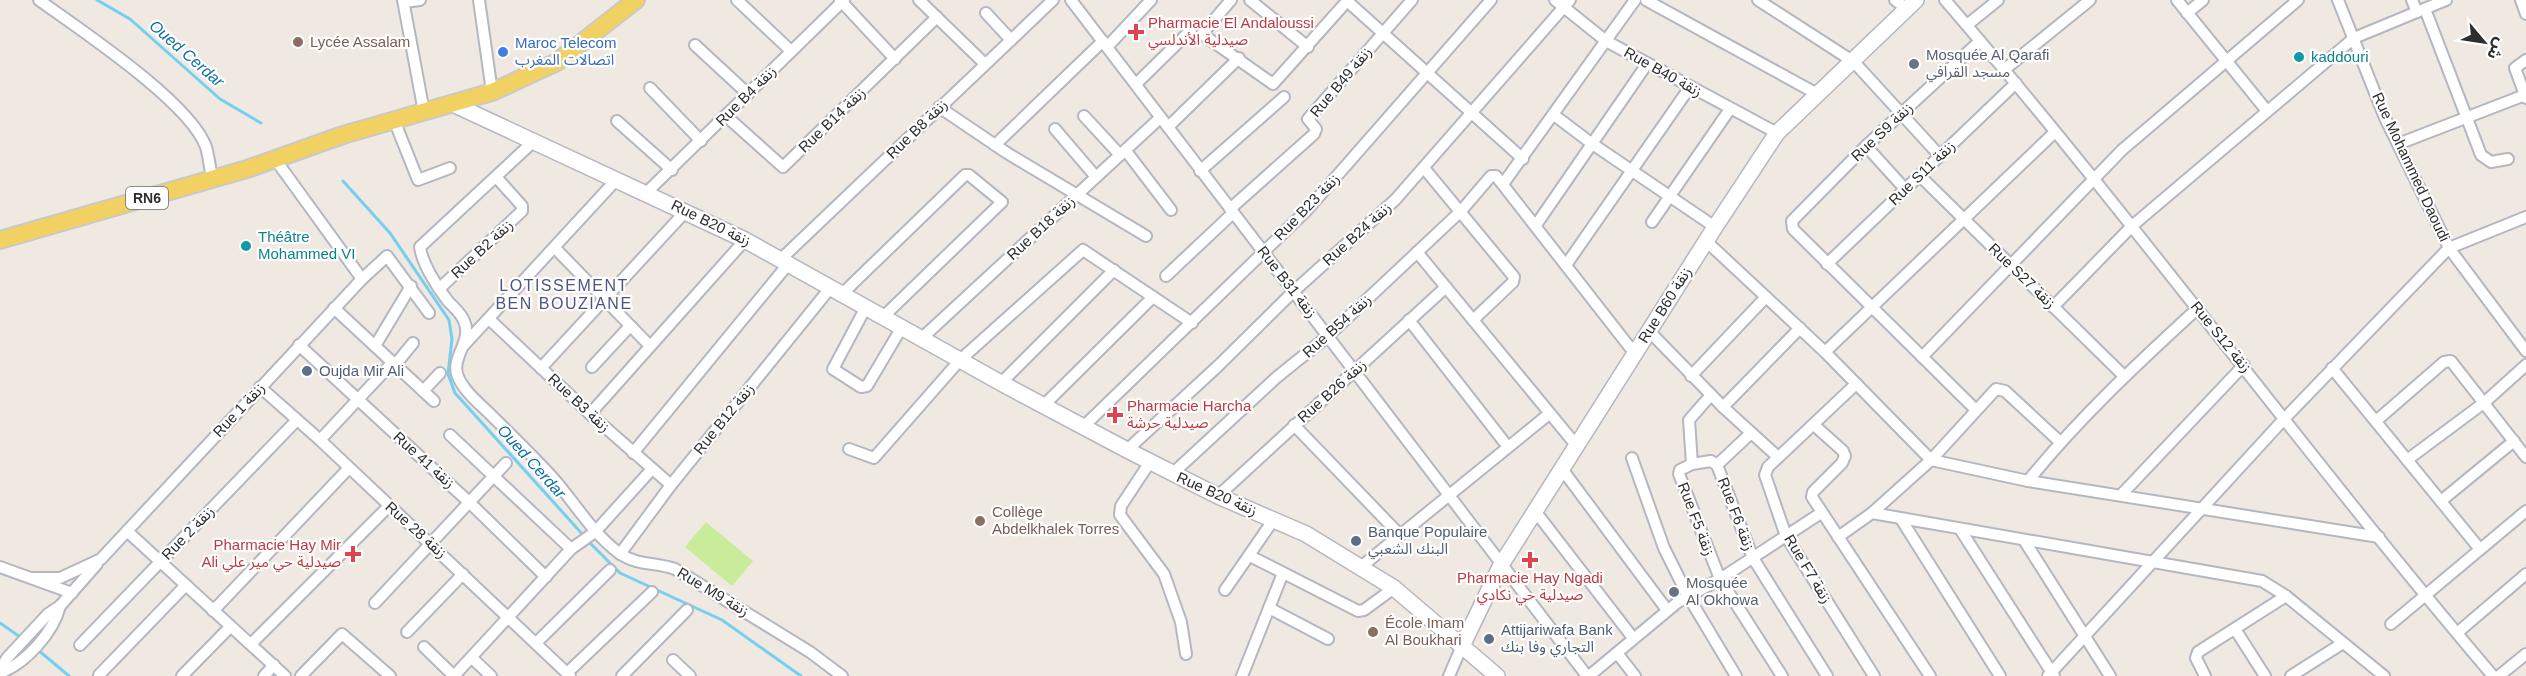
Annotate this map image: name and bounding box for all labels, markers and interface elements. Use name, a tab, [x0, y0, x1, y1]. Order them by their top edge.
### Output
north arrow	[2454, 12, 2514, 72]
place label: Pharmacie El Andaloussi صيدلية الأندلسي	[1148, 14, 1314, 51]
water label: Oued Cerdar	[146, 17, 228, 91]
marker: Pharmacie El Andaloussi صيدلية الأندلسي	[1129, 25, 1143, 39]
place label: Lycée Assalam	[310, 33, 410, 50]
place label: Maroc Telecom اتصالات المغرب	[515, 34, 616, 69]
marker: Lycée Assalam	[291, 35, 305, 49]
text: ش	[2483, 35, 2509, 63]
street label: Rue B49 زنقة	[1306, 43, 1376, 121]
street label: Rue B40 زنقة	[1621, 43, 1705, 101]
marker: Maroc Telecom اتصالات المغرب	[496, 45, 510, 59]
place label: Mosquée Al Qarafi مسجد القرافي	[1926, 46, 2049, 83]
place label: kaddouri	[2311, 48, 2369, 65]
marker: kaddouri	[2292, 50, 2306, 64]
marker: Mosquée Al Qarafi مسجد القرافي	[1907, 57, 1921, 71]
street label: Rue B4 زنقة	[712, 62, 780, 130]
street label: Rue B14 زنقة	[795, 84, 869, 156]
street label: Rue Mohammed Daoudi	[2369, 90, 2454, 244]
street label: Rue B8 زنقة	[883, 95, 951, 163]
street label: Rue S9 زنقة	[1847, 99, 1917, 165]
street label: Rue S11 زنقة	[1885, 137, 1959, 209]
street label: Rue B23 زنقة	[1271, 170, 1343, 244]
road number: RN6	[126, 187, 168, 209]
street label: Rue B18 زنقة	[1003, 192, 1079, 264]
street label: Rue B20 زنقة	[668, 196, 754, 250]
street label: Rue B24 زنقة	[1319, 198, 1395, 270]
street label: Rue B2 زنقة	[447, 216, 517, 282]
place label: Théâtre Mohammed VI	[258, 228, 356, 262]
marker: Théâtre Mohammed VI	[239, 239, 253, 253]
street label: Rue S27 زنقة	[1985, 240, 2059, 312]
street label: Rue B31 زنقة	[1253, 242, 1321, 322]
street label: Rue B60 زنقة	[1634, 264, 1696, 346]
district label: LOTISSEMENT BEN BOUZIANE	[495, 277, 633, 312]
street label: Rue B54 زنقة	[1299, 290, 1375, 362]
street label: Rue S12 زنقة	[2187, 298, 2255, 376]
street label: Rue B26 زنقة	[1294, 355, 1370, 427]
place label: Oujda Mir Ali	[319, 362, 404, 379]
marker: Oujda Mir Ali	[300, 364, 314, 378]
street label: Rue B3 زنقة	[544, 370, 614, 436]
street label: Rue زنقة 1	[209, 379, 269, 441]
street label: Rue B12 زنقة	[690, 380, 758, 458]
place label: Pharmacie Harcha صيدلية حرشة	[1127, 397, 1252, 432]
marker: Pharmacie Harcha صيدلية حرشة	[1108, 408, 1122, 422]
water label: Oued Cerdar	[494, 421, 569, 502]
street label: Rue 41 زنقة	[390, 428, 458, 492]
street label: Rue B20 زنقة	[1174, 468, 1260, 520]
street label: Rue F6 زنقة	[1714, 475, 1758, 553]
street label: Rue F5 زنقة	[1674, 480, 1718, 558]
street label: Rue 28 زنقة	[382, 498, 450, 562]
street label: Rue 2 زنقة	[158, 502, 218, 564]
place label: Collège Abdelkhalek Torres	[992, 503, 1119, 537]
marker: Collège Abdelkhalek Torres	[973, 514, 987, 528]
place label: Banque Populaire البنك الشعبي	[1368, 523, 1487, 560]
street label: Rue F7 زنقة	[1780, 531, 1836, 607]
marker: Banque Populaire البنك الشعبي	[1349, 534, 1363, 548]
place label: Pharmacie Hay Mir Ali صيدلية حي مير علي	[201, 536, 341, 573]
marker: Pharmacie Hay Mir Ali صيدلية حي مير علي	[346, 547, 360, 561]
marker: Pharmacie Hay Ngadi صيدلية حي نكادي	[1523, 553, 1537, 567]
street label: Rue M9 زنقة	[674, 564, 752, 620]
place label: Pharmacie Hay Ngadi صيدلية حي نكادي	[1457, 569, 1603, 606]
place label: Mosquée Al Okhowa	[1686, 574, 1759, 608]
marker: Mosquée Al Okhowa	[1667, 585, 1681, 599]
place label: École Imam Al Boukhari	[1385, 614, 1464, 648]
place label: Attijariwafa Bank التجاري وفا بنك	[1501, 621, 1613, 658]
marker: École Imam Al Boukhari	[1366, 625, 1380, 639]
marker: Attijariwafa Bank التجاري وفا بنك	[1482, 632, 1496, 646]

